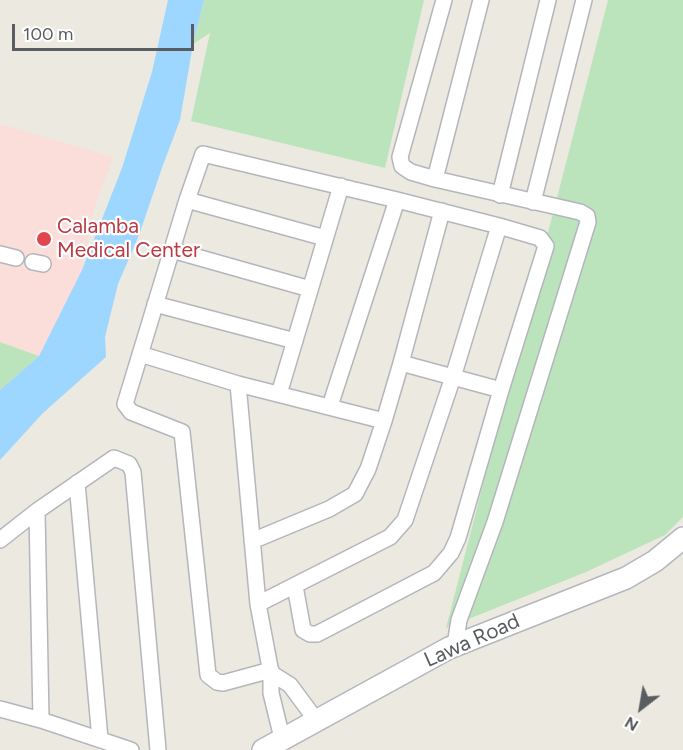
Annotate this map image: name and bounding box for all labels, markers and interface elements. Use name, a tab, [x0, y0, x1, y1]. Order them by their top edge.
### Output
scale bar	[15, 12, 196, 50]
text: 100 m	[23, 23, 73, 45]
place label: Calamba Medical Center	[57, 214, 200, 264]
marker: Calamba Medical Center	[35, 230, 53, 248]
street label: Lawa Road	[420, 609, 524, 673]
north arrow	[611, 678, 671, 738]
text: N	[621, 713, 642, 735]

